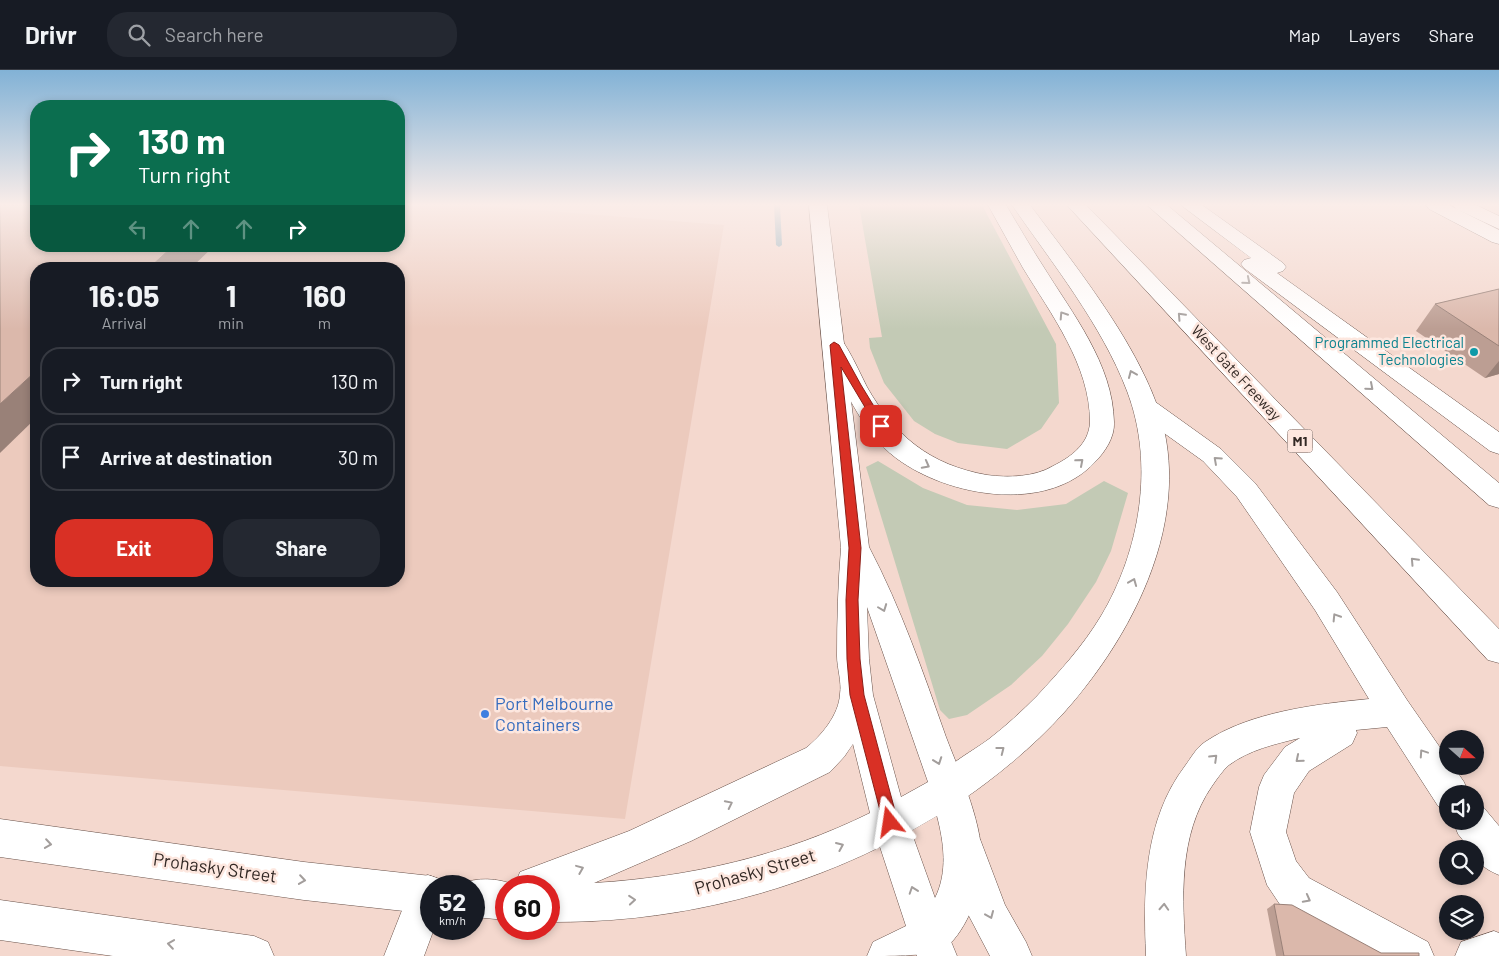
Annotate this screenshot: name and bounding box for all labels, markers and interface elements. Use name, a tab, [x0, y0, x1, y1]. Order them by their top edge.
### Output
search box	[107, 12, 457, 57]
text: Drivr	[25, 20, 77, 49]
icon: search	[125, 21, 153, 49]
text: Search here	[165, 23, 264, 46]
text: Map	[1288, 24, 1320, 46]
text: Layers	[1348, 24, 1401, 46]
text: Share	[1429, 24, 1474, 46]
text: 130 m	[138, 119, 225, 161]
icon: right	[55, 120, 120, 185]
text: Turn right	[138, 161, 231, 187]
icon: left	[124, 215, 152, 243]
icon: ahead	[177, 215, 205, 243]
icon: ahead	[230, 215, 258, 243]
icon: right	[283, 215, 311, 243]
one-way arrow	[1241, 276, 1250, 284]
text: 16:05	[89, 277, 159, 313]
text: 1	[226, 277, 236, 313]
text: 160	[303, 277, 346, 313]
one-way arrow	[1060, 311, 1070, 320]
one-way arrow	[1178, 312, 1187, 321]
text: Arrival	[102, 313, 146, 332]
text: min	[218, 313, 244, 332]
text: m	[318, 313, 331, 332]
street label: West Gate Freeway	[1188, 321, 1285, 424]
place label: Programmed Electrical Technologies	[1315, 333, 1464, 368]
marker: Programmed Electrical Technologies	[1468, 346, 1480, 358]
icon: right	[57, 367, 85, 395]
text: Turn right	[100, 370, 182, 393]
text: 130 m	[331, 370, 378, 393]
one-way arrow	[1127, 370, 1138, 379]
one-way arrow	[1365, 381, 1374, 390]
pin	[860, 405, 902, 447]
icon: arrive	[867, 412, 895, 440]
road number: M1	[1288, 430, 1312, 452]
icon: arrive	[57, 443, 85, 471]
text: Arrive at destination	[100, 446, 272, 469]
text: 30 m	[338, 446, 378, 469]
one-way arrow	[1214, 456, 1223, 465]
one-way arrow	[921, 458, 930, 468]
one-way arrow	[1074, 459, 1083, 468]
button: Exit	[55, 519, 213, 577]
button: Share	[223, 519, 380, 577]
one-way arrow	[1411, 557, 1420, 566]
one-way arrow	[1128, 579, 1138, 587]
one-way arrow	[877, 603, 887, 611]
one-way arrow	[1332, 613, 1342, 622]
place label: Port Melbourne Containers	[495, 692, 614, 735]
marker: Port Melbourne Containers	[479, 708, 491, 720]
north arrow	[1439, 730, 1484, 775]
map controls	[1439, 730, 1484, 940]
one-way arrow	[995, 747, 1004, 755]
one-way arrow	[1420, 750, 1429, 759]
one-way arrow	[1296, 754, 1305, 763]
one-way arrow	[1208, 755, 1217, 764]
one-way arrow	[932, 756, 942, 764]
button: sound	[1439, 785, 1484, 830]
position arrow	[863, 795, 915, 847]
one-way arrow	[724, 800, 733, 810]
one-way arrow	[44, 839, 53, 849]
button: search	[1439, 840, 1484, 885]
one-way arrow	[835, 841, 843, 851]
street label: Prohasky Street	[692, 843, 818, 899]
street label: Prohasky Street	[152, 847, 278, 887]
one-way arrow	[575, 865, 584, 876]
one-way arrow	[297, 875, 306, 885]
speed limit sign: 60	[495, 875, 560, 940]
text: 52	[439, 886, 466, 916]
one-way arrow	[909, 886, 919, 895]
one-way arrow	[1302, 893, 1311, 903]
one-way arrow	[629, 895, 637, 906]
button: layers	[1439, 895, 1484, 940]
one-way arrow	[1159, 903, 1169, 911]
one-way arrow	[983, 910, 994, 919]
text: km/h	[439, 913, 466, 927]
one-way arrow	[167, 940, 176, 950]

